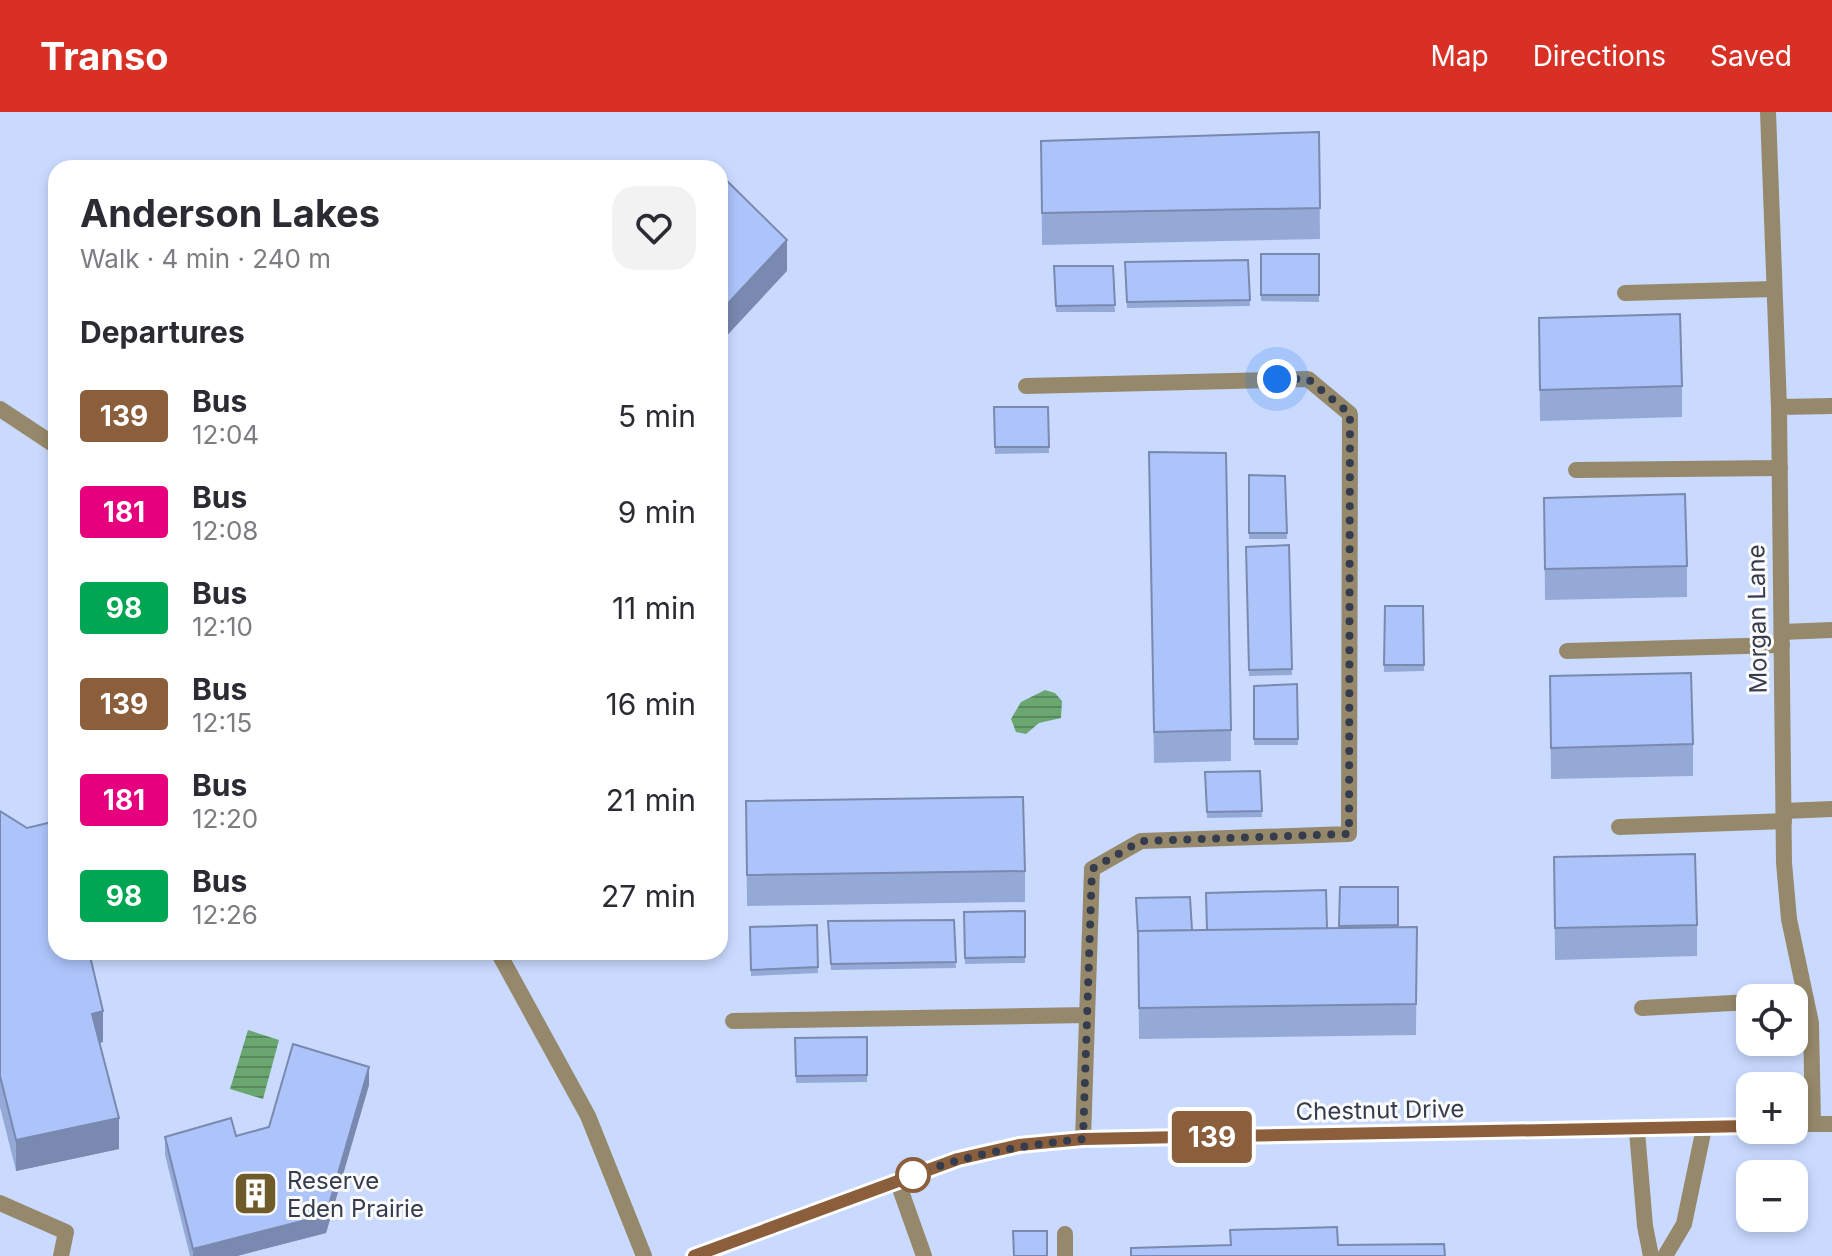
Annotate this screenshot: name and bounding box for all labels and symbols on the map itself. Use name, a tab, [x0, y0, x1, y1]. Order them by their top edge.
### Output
your location	[1257, 359, 1297, 399]
street label: Morgan Lane	[1741, 544, 1773, 694]
street label: Chestnut Drive	[1295, 1094, 1465, 1126]
line badge: 139	[1166, 1111, 1258, 1163]
unlabelled marker	[896, 1158, 930, 1192]
place label: Reserve Eden Prairie	[287, 1166, 424, 1223]
building icon: Reserve Eden Prairie	[232, 1170, 280, 1218]

